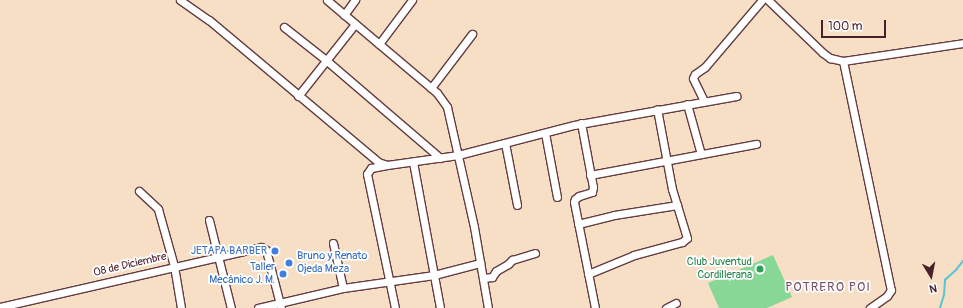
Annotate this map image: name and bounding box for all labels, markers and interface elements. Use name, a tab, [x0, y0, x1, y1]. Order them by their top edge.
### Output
scale bar	[823, 12, 888, 38]
text: 100 m	[828, 19, 862, 34]
place label: JETAPA BARBER	[191, 244, 267, 258]
marker: JETAPA BARBER	[270, 246, 280, 256]
street label: 08 de Diciembre	[92, 250, 168, 280]
place label: Bruno y Renato Ojeda Meza	[297, 250, 367, 276]
place label: Club Juventud Cordillerana	[687, 256, 752, 282]
north arrow	[911, 256, 951, 296]
marker: Bruno y Renato Ojeda Meza	[284, 258, 294, 268]
place label: Taller Mecánico J. M.	[209, 261, 275, 287]
marker: Club Juventud Cordillerana	[755, 264, 765, 274]
marker: Taller Mecánico J. M.	[278, 269, 288, 279]
district label: POTRERO POI	[785, 279, 871, 295]
text: N	[928, 281, 938, 295]

